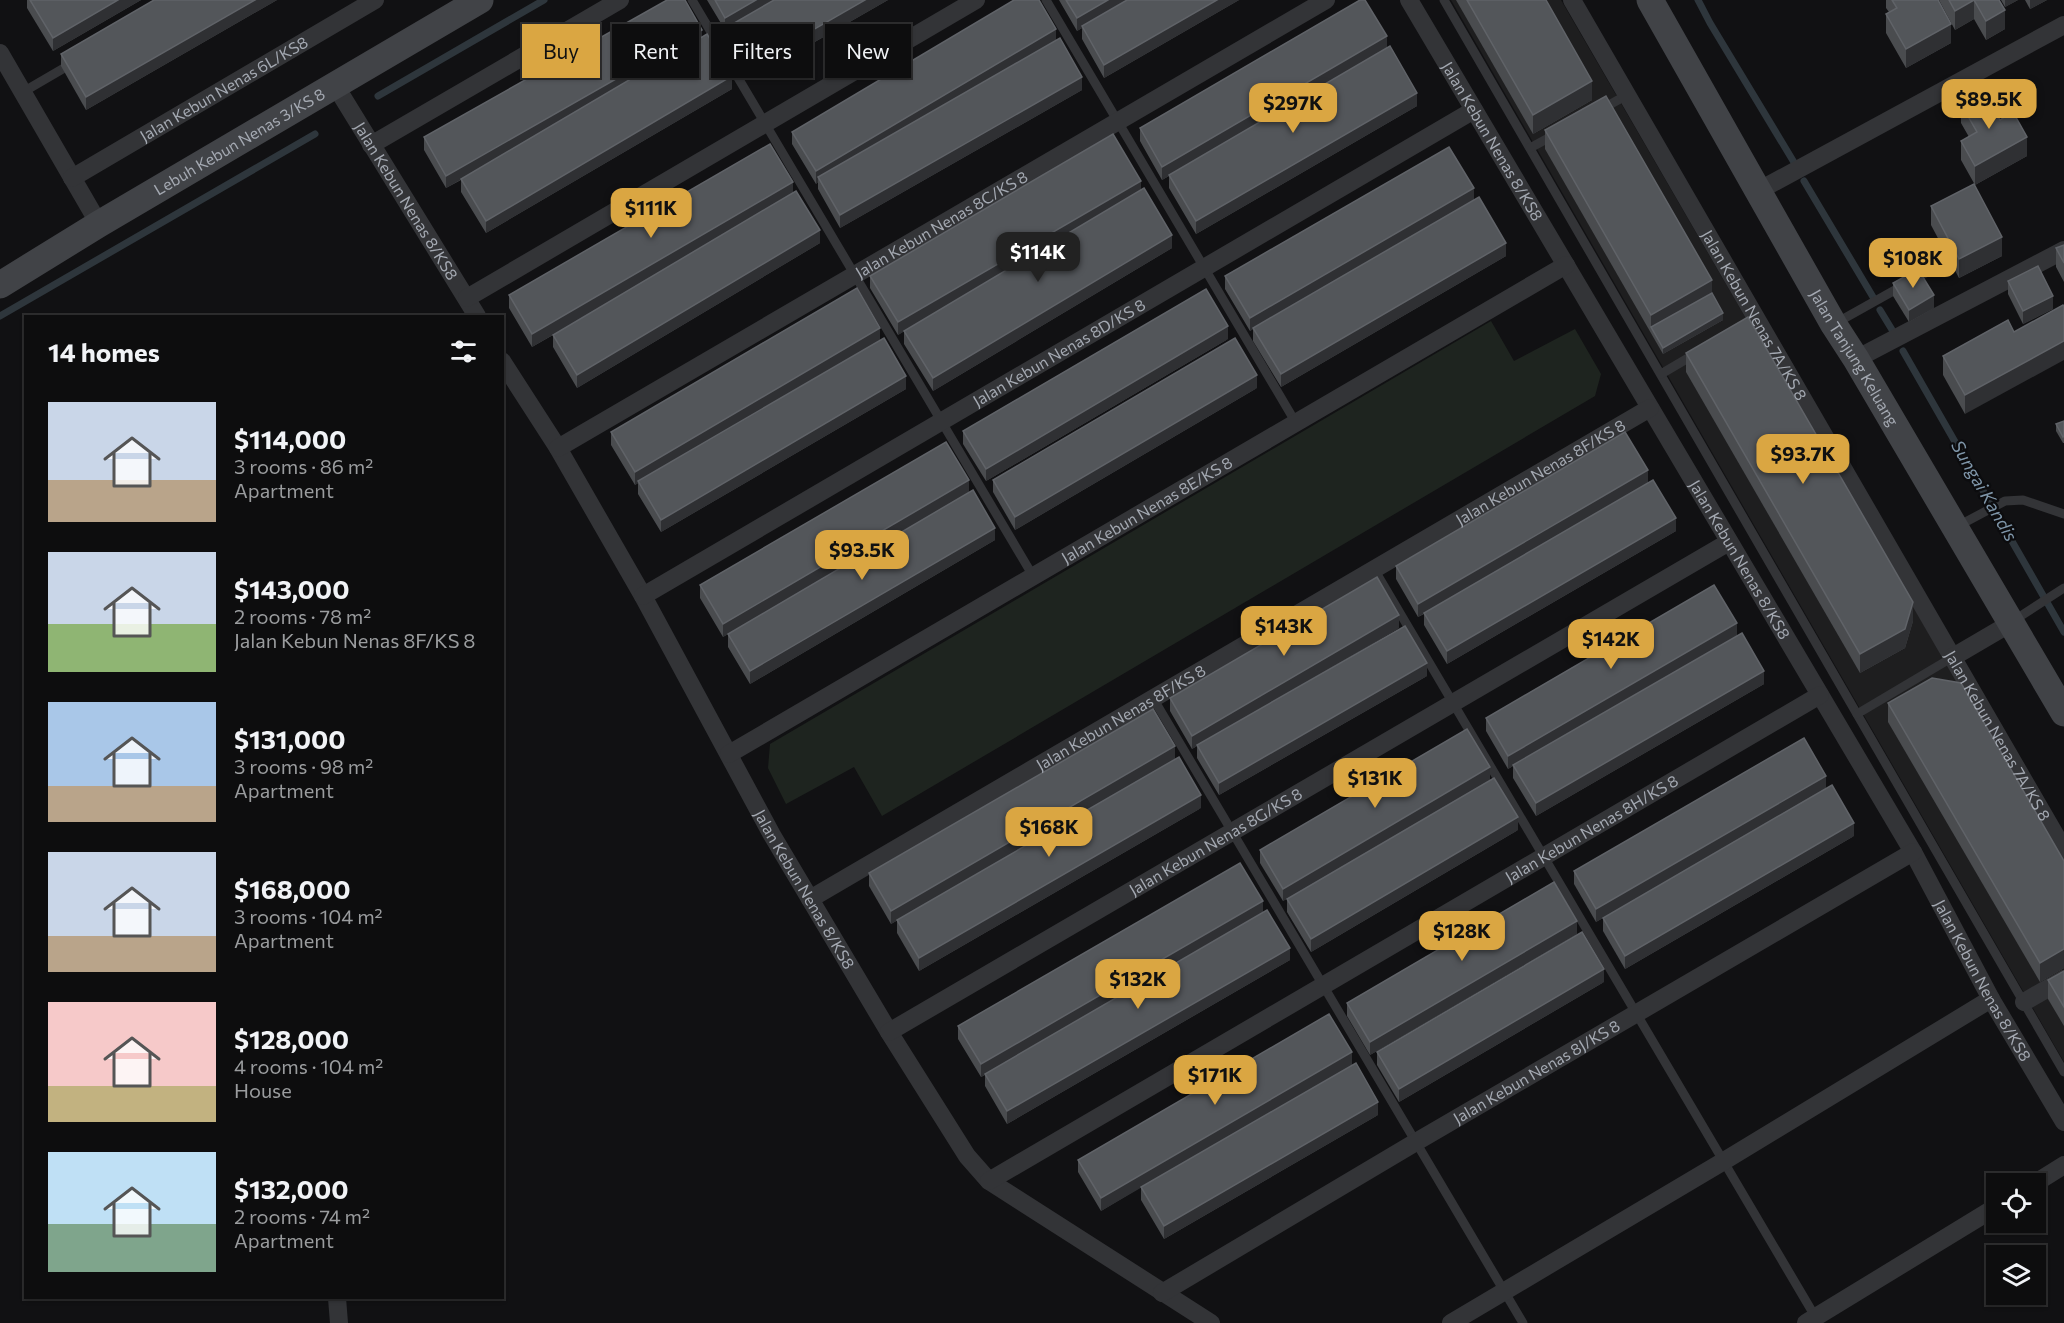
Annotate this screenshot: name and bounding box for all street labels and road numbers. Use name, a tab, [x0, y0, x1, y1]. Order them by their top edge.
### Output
street label: Jalan Kebun Nenas 6L/KS8	[136, 32, 311, 145]
street label: Jalan Kebun Nenas 8/KS8	[1438, 58, 1547, 224]
street label: Lebuh Kebun Nenas 3/KS 8	[150, 84, 328, 199]
street label: Jalan Kebun Nenas 8/KS8	[351, 118, 462, 283]
street label: Jalan Kebun Nenas 8C/KS 8	[852, 166, 1031, 281]
street label: Jalan Kebun Nenas 7A/KS 8	[1698, 226, 1812, 403]
street label: Jalan Tanjung Keluang	[1807, 286, 1903, 429]
street label: Jalan Kebun Nenas 8D/KS 8	[969, 294, 1148, 410]
street label: Jalan Kebun Nenas 8F/KS 8	[1452, 415, 1628, 529]
street label: Jalan Kebun Nenas 8E/KS 8	[1058, 452, 1236, 567]
street label: Jalan Kebun Nenas 8/KS8	[1686, 476, 1795, 642]
street label: Jalan Kebun Nenas 7A/KS 8	[1942, 647, 2055, 824]
street label: Jalan Kebun Nenas 8F/KS 8	[1032, 660, 1209, 774]
street label: Jalan Kebun Nenas 8H/KS 8	[1501, 770, 1681, 886]
street label: Jalan Kebun Nenas 8G/KS 8	[1125, 783, 1305, 899]
street label: Jalan Kebun Nenas 8/KS8	[751, 806, 859, 972]
street label: Jalan Kebun Nenas 8/KS8	[1931, 896, 2036, 1064]
street label: Jalan Kebun Nenas 8J/KS 8	[1449, 1015, 1623, 1127]

